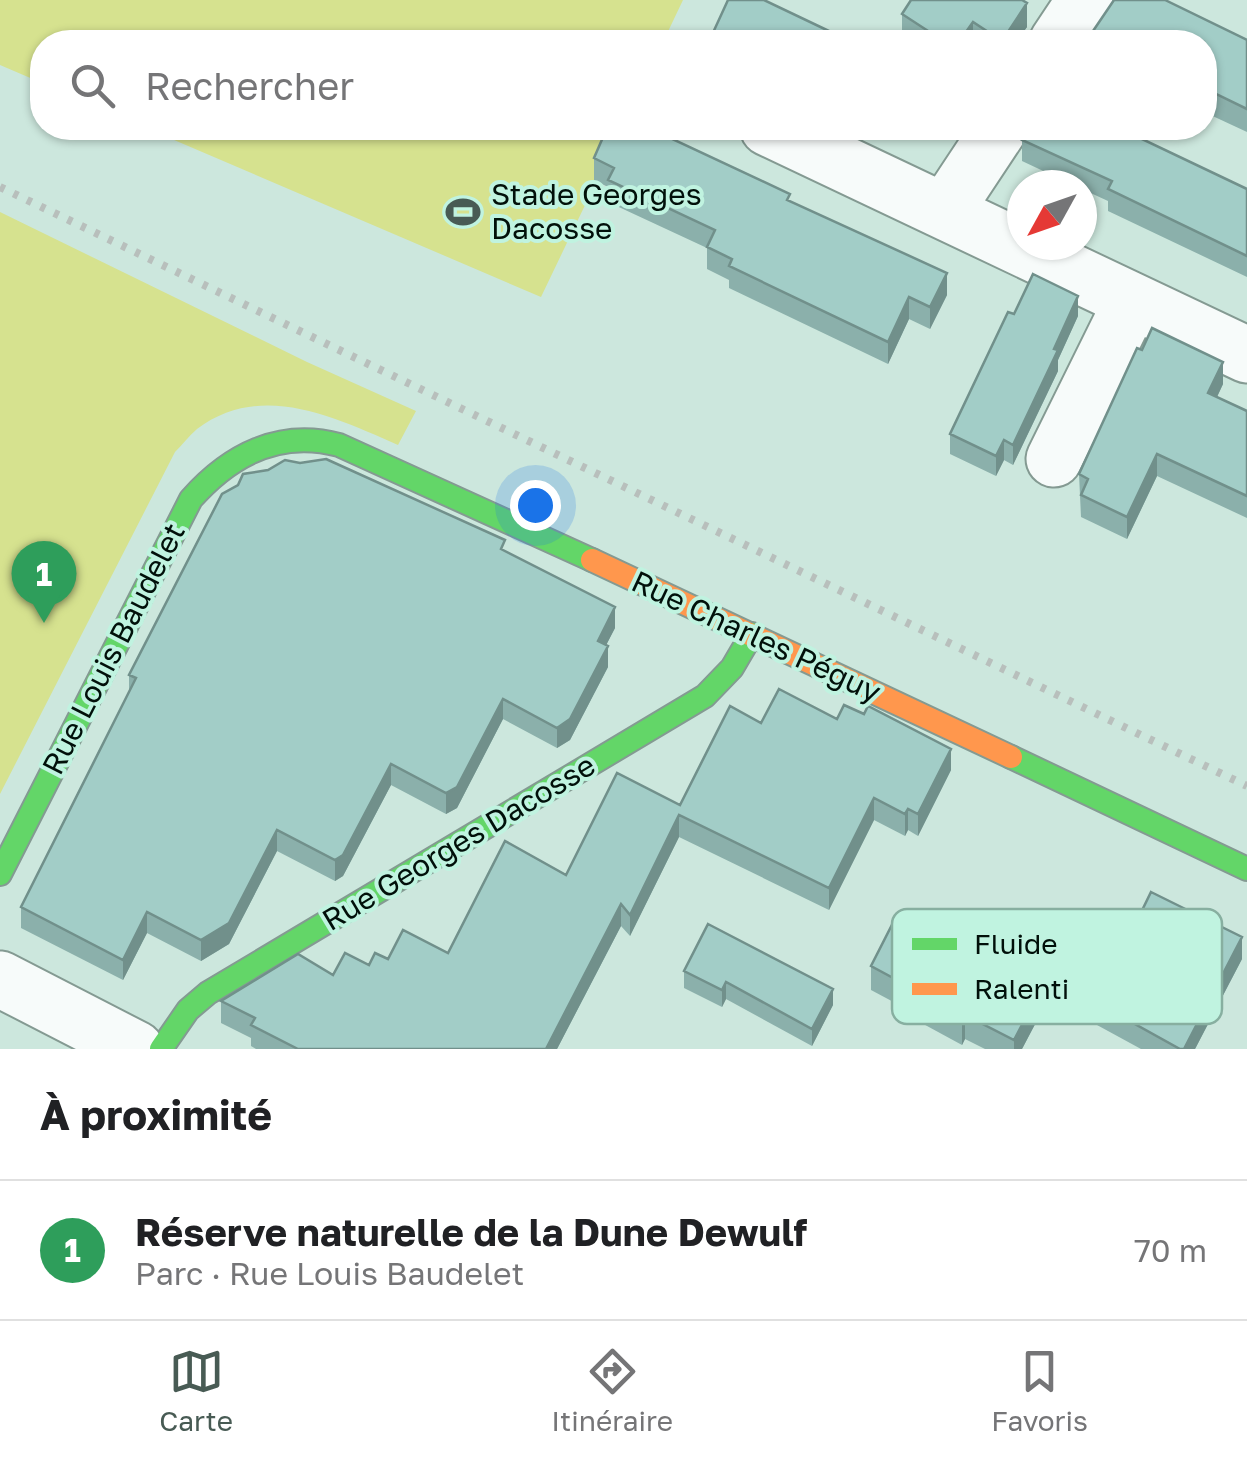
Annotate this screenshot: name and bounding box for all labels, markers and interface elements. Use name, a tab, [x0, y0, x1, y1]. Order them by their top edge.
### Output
search box	[30, 30, 1217, 140]
icon: search	[65, 58, 120, 113]
text: Rechercher	[145, 63, 354, 108]
north arrow	[1007, 170, 1097, 260]
place label: Stade Georges Dacosse	[491, 176, 702, 246]
sports icon: Stade Georges Dacosse	[444, 193, 482, 231]
your location	[510, 480, 561, 531]
street label: Rue Louis Baudelet	[34, 517, 192, 780]
pin: 1	[12, 540, 76, 623]
street label: Rue Charles Péguy	[626, 563, 887, 710]
street label: Rue Georges Dacosse	[316, 746, 601, 938]
legend	[892, 909, 1222, 1024]
text: Fluide	[974, 927, 1058, 960]
text: Ralenti	[974, 972, 1069, 1005]
text: À proximité	[40, 1089, 272, 1139]
text: Réserve naturelle de la Dune Dewulf	[135, 1209, 807, 1254]
text: 1	[64, 1231, 81, 1269]
text: 70 m	[1134, 1231, 1207, 1269]
text: Parc · Rue Louis Baudelet	[135, 1254, 524, 1292]
tab: Carte	[159, 1344, 233, 1437]
tab: Itinéraire	[551, 1344, 673, 1437]
tab: Favoris	[991, 1344, 1088, 1437]

